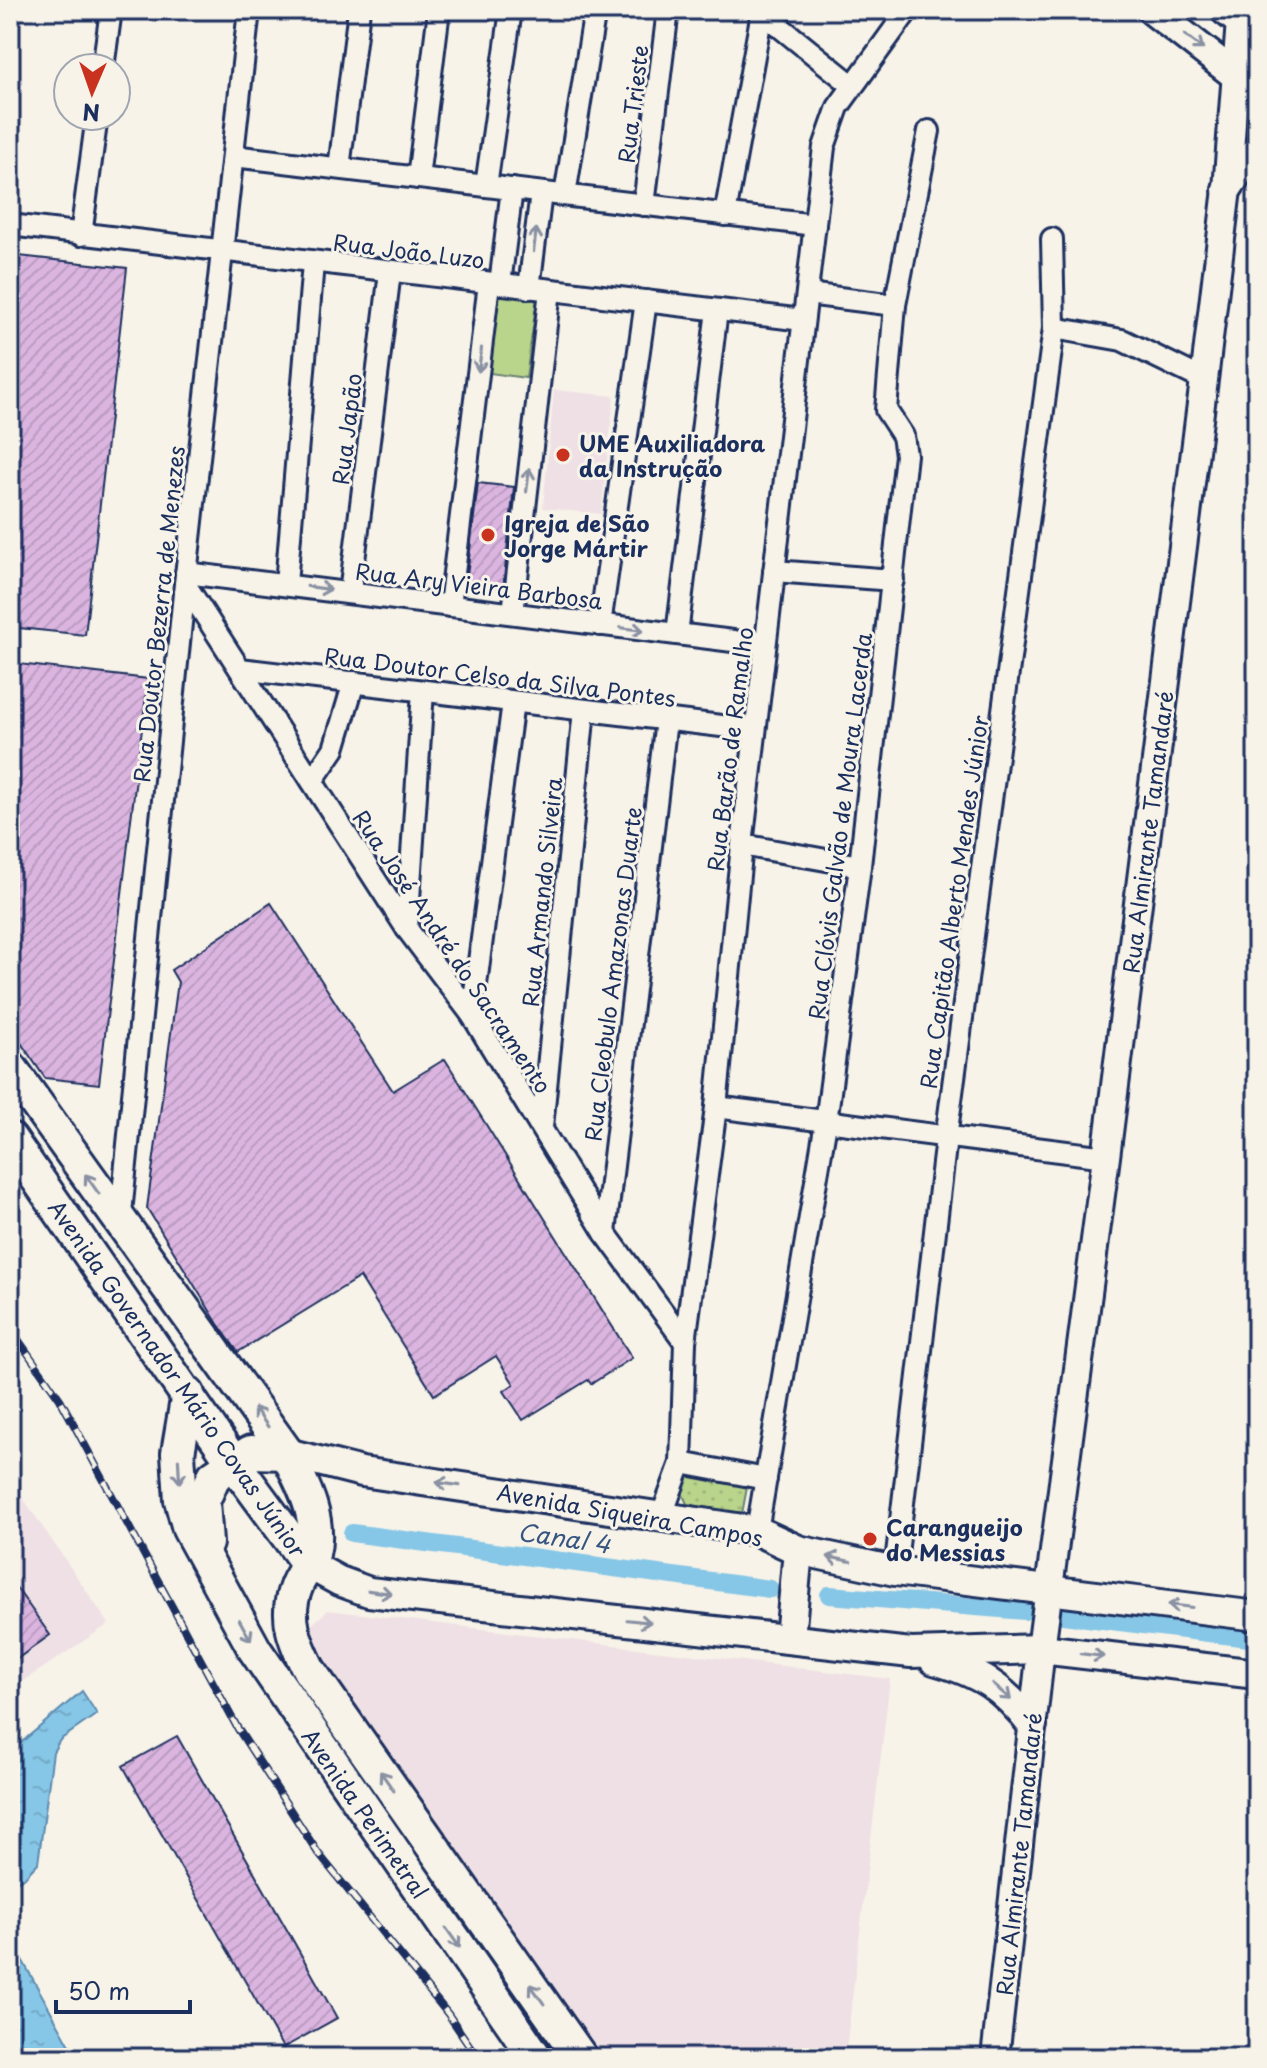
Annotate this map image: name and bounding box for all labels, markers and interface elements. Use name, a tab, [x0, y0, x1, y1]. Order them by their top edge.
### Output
one-way arrow	[1183, 34, 1205, 51]
street label: Rua Trieste	[608, 43, 656, 165]
north arrow	[52, 52, 132, 132]
text: N	[82, 97, 101, 130]
street label: Rua João Luzo	[331, 224, 487, 276]
one-way arrow	[528, 228, 543, 253]
one-way arrow	[472, 347, 487, 372]
street label: Rua Japão	[323, 371, 369, 487]
place label: UME Auxiliadora da Instrução	[579, 426, 765, 484]
street label: Rua Doutor Bezerra de Menezes	[124, 444, 192, 784]
marker: UME Auxiliadora da Instrução	[554, 446, 572, 464]
one-way arrow	[520, 467, 535, 494]
place label: Igreja de São Jorge Mártir	[504, 506, 649, 564]
marker: Igreja de São Jorge Mártir	[479, 526, 497, 544]
street label: Rua Ary Vieira Barbosa	[354, 553, 605, 617]
one-way arrow	[306, 582, 331, 597]
one-way arrow	[619, 621, 645, 636]
street label: Rua Barão de Ramalho	[698, 625, 760, 873]
street label: Rua Clóvis Galvão de Moura Lacerda	[799, 630, 879, 1021]
street label: Rua Doutor Celso da Silva Pontes	[323, 638, 677, 714]
street label: Rua Almirante Tamandaré	[1113, 689, 1181, 975]
street label: Rua Capitão Alberto Mendes Júnior	[910, 713, 996, 1091]
street label: Rua Armando Silveira	[513, 775, 570, 1009]
street label: Rua José André do Sacramento	[346, 803, 560, 1099]
street label: Rua Cleobulo Amazonas Duarte	[575, 805, 649, 1143]
one-way arrow	[84, 1174, 100, 1196]
street label: Avenida Governador Mário Covas Júnior	[41, 1193, 315, 1564]
one-way arrow	[253, 1407, 269, 1429]
one-way arrow	[172, 1457, 187, 1484]
street label: Avenida Siqueira Campos	[495, 1474, 765, 1554]
one-way arrow	[435, 1476, 461, 1491]
place label: Carangueijo do Messias	[886, 1510, 1023, 1568]
water label: Canal 4	[515, 1513, 614, 1561]
marker: Carangueijo do Messias	[861, 1530, 879, 1548]
one-way arrow	[827, 1550, 852, 1565]
one-way arrow	[366, 1585, 393, 1600]
one-way arrow	[1167, 1598, 1194, 1613]
one-way arrow	[625, 1614, 651, 1629]
one-way arrow	[237, 1618, 253, 1642]
one-way arrow	[1078, 1648, 1105, 1663]
one-way arrow	[992, 1682, 1012, 1700]
street label: Rua Almirante Tamandaré	[987, 1711, 1049, 1997]
street label: Avenida Perimetral	[295, 1721, 437, 1905]
one-way arrow	[379, 1771, 395, 1793]
one-way arrow	[445, 1927, 461, 1949]
scale bar	[56, 1964, 190, 2014]
text: 50 m	[68, 1972, 130, 2008]
one-way arrow	[529, 1984, 545, 2006]

